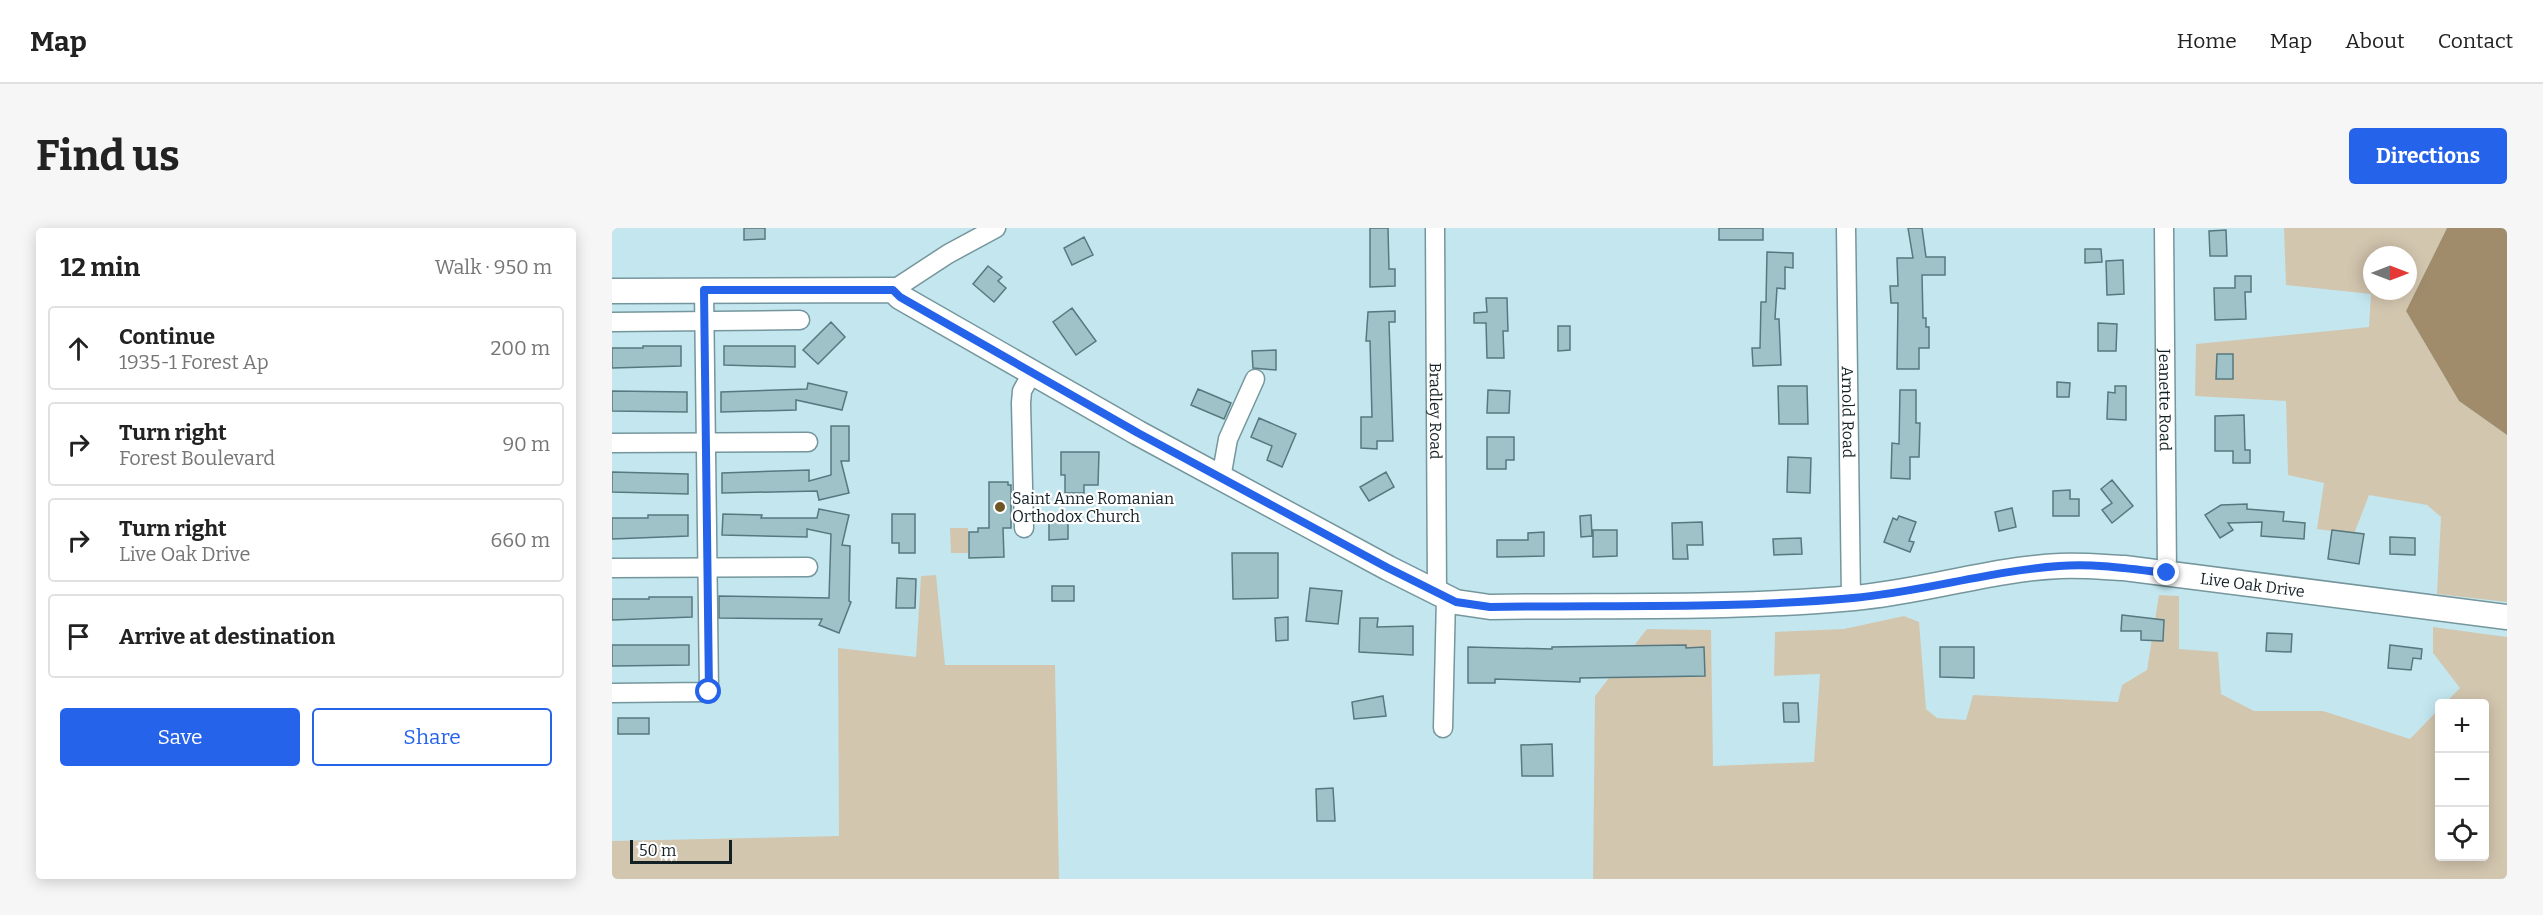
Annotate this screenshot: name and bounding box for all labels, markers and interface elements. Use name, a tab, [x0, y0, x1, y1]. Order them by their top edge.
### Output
text: Map	[30, 25, 87, 58]
text: Home	[2177, 28, 2237, 54]
text: Map	[2270, 28, 2312, 54]
text: About	[2345, 28, 2405, 54]
text: Contact	[2438, 28, 2513, 54]
button: Directions	[2349, 128, 2507, 184]
text: Find us	[36, 131, 180, 181]
north arrow	[2363, 246, 2417, 300]
text: 12 min	[60, 252, 140, 283]
text: Walk · 950 m	[435, 255, 552, 279]
text: Continue	[119, 323, 215, 350]
icon: ahead	[62, 332, 95, 365]
text: 200 m	[490, 336, 550, 360]
street label: Jeanette Road	[2156, 348, 2175, 452]
text: 1935-1 Forest Ap	[119, 350, 269, 374]
street label: Bradley Road	[1426, 362, 1446, 460]
street label: Arnold Road	[1838, 366, 1859, 459]
text: Turn right	[119, 419, 227, 446]
icon: right	[62, 428, 95, 461]
text: 90 m	[502, 432, 550, 456]
text: Forest Boulevard	[119, 446, 275, 470]
place label: Saint Anne Romanian Orthodox Church	[1012, 489, 1174, 526]
marker: Saint Anne Romanian Orthodox Church	[993, 500, 1007, 514]
text: Turn right	[119, 515, 227, 542]
icon: right	[62, 524, 95, 557]
text: 660 m	[491, 528, 550, 552]
text: Live Oak Drive	[119, 542, 250, 566]
route end	[2153, 559, 2179, 585]
street label: Live Oak Drive	[2199, 568, 2306, 601]
icon: arrive	[62, 620, 95, 653]
text: Arrive at destination	[119, 623, 335, 650]
route start	[695, 678, 721, 704]
map controls	[2435, 699, 2489, 861]
button: +	[2435, 699, 2489, 753]
button: Save	[60, 708, 300, 766]
button: Share	[312, 708, 552, 766]
button: −	[2435, 753, 2489, 807]
button: locate	[2435, 807, 2489, 861]
scale bar	[630, 837, 732, 864]
text: 50 m	[639, 841, 676, 860]

